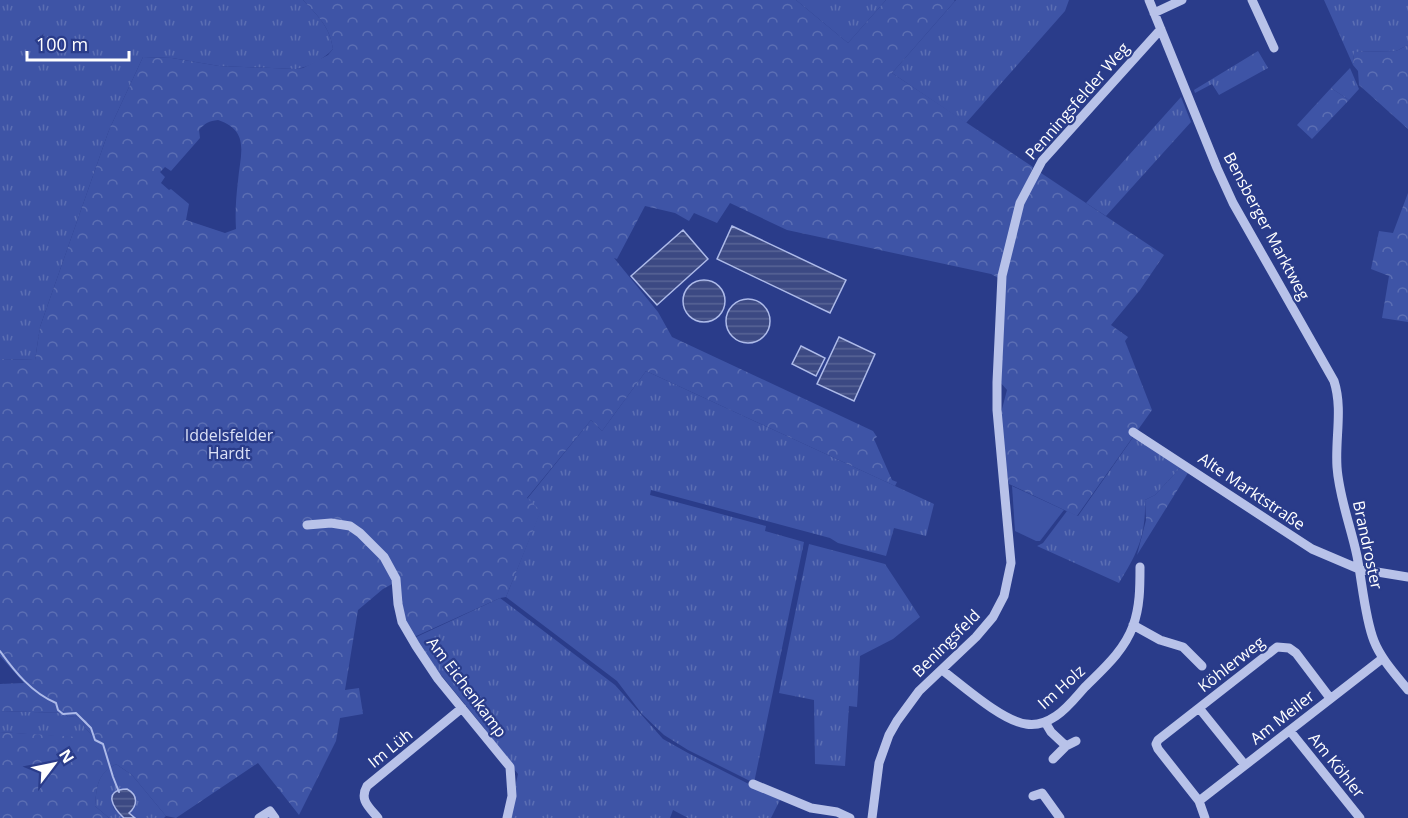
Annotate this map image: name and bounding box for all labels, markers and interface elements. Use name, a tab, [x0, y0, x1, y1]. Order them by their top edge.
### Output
scale bar	[27, 24, 129, 62]
text: 100 m	[36, 32, 88, 56]
street label: Penningsfelder Weg	[1020, 37, 1134, 164]
street label: Bensberger Marktweg	[1219, 148, 1315, 304]
park label: Iddelsfelder Hardt	[185, 424, 274, 464]
street label: Alte Marktstraße	[1194, 447, 1310, 535]
street label: Brandroster	[1348, 499, 1388, 592]
street label: Beningsfeld	[907, 604, 985, 682]
street label: Köhlerweg	[1193, 631, 1269, 697]
street label: Am Eichenkamp	[422, 632, 512, 742]
street label: Im Holz	[1033, 660, 1089, 714]
street label: Am Meiler	[1245, 685, 1319, 749]
street label: Im Lüh	[363, 723, 417, 773]
street label: Am Köhler	[1304, 728, 1370, 803]
north arrow	[24, 734, 84, 794]
text: N	[54, 745, 79, 767]

